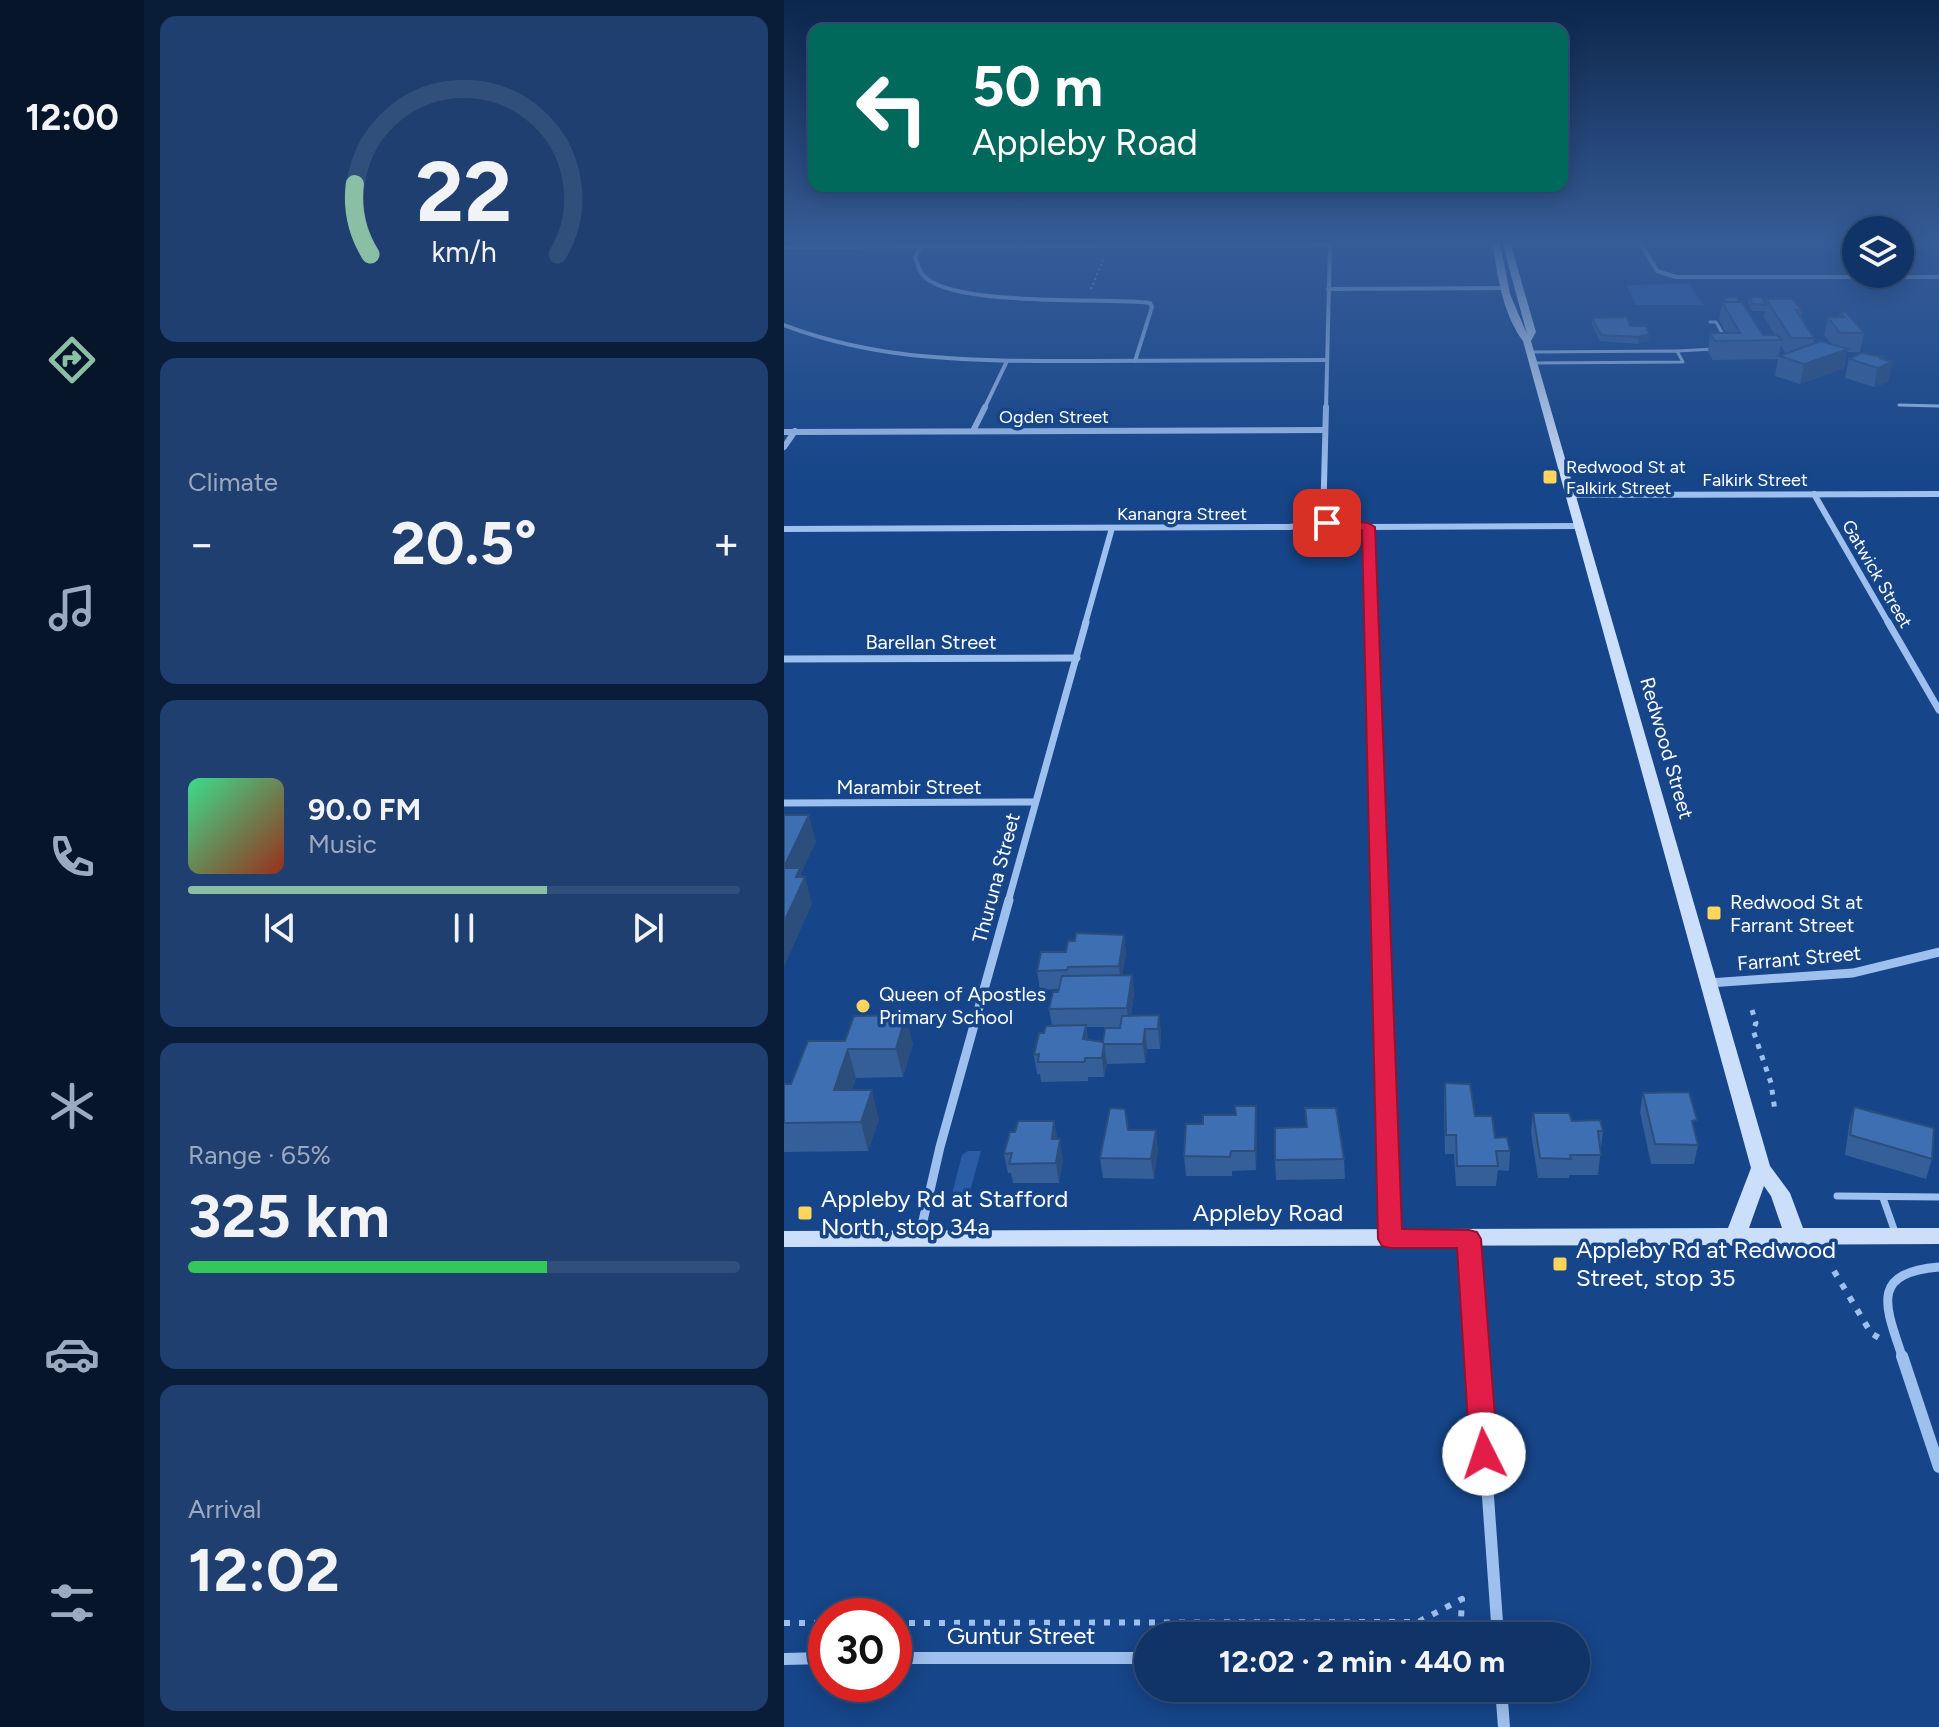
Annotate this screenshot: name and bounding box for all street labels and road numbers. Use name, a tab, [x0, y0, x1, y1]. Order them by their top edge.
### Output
street label: Ogden Street	[999, 406, 1109, 428]
street label: Falkirk Street	[1702, 469, 1808, 491]
street label: Kanangra Street	[1117, 503, 1247, 525]
street label: Gatwick Street	[1837, 516, 1917, 632]
street label: Barellan Street	[865, 630, 997, 654]
street label: Redwood Street	[1635, 674, 1699, 822]
street label: Marambir Street	[836, 775, 982, 799]
street label: Thuruna Street	[967, 810, 1025, 946]
street label: Farrant Street	[1736, 941, 1862, 975]
street label: Appleby Road	[1193, 1198, 1343, 1227]
street label: Guntur Street	[947, 1621, 1095, 1650]

